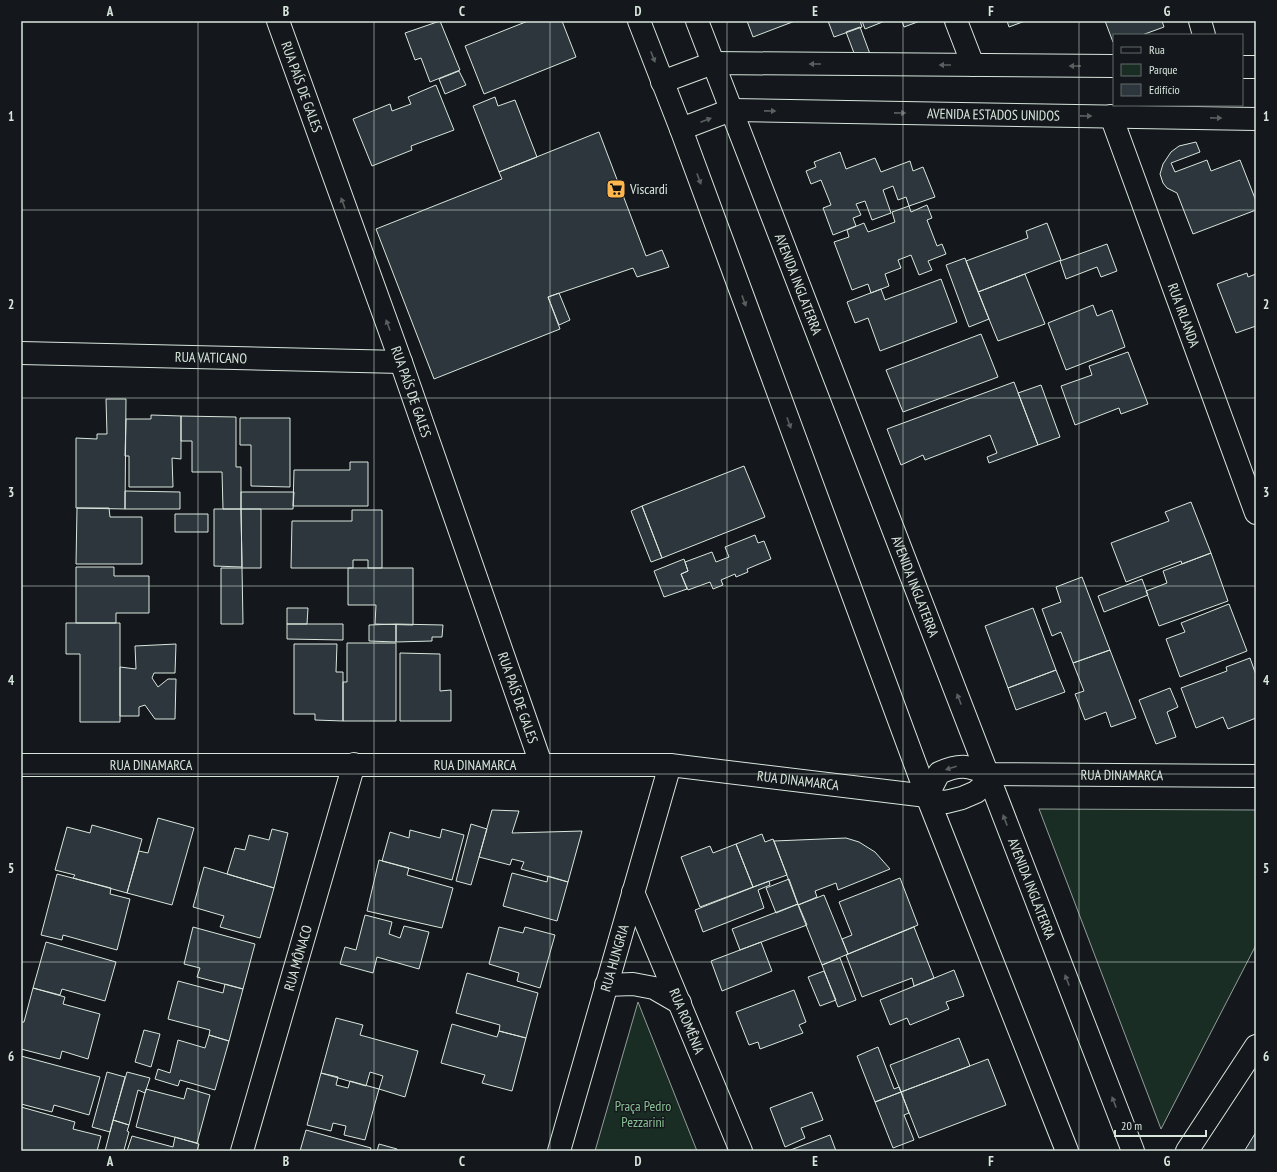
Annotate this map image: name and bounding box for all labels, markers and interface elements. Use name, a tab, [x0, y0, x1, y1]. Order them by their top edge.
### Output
text: A	[106, 3, 114, 20]
text: B	[283, 3, 289, 20]
text: C	[459, 3, 465, 20]
text: D	[635, 3, 642, 20]
text: E	[812, 3, 818, 20]
text: F	[988, 3, 994, 20]
text: G	[1164, 3, 1171, 20]
legend	[1113, 34, 1243, 106]
street label: RUA PAÍS DE GALES	[277, 39, 326, 135]
text: Rua	[1149, 42, 1165, 57]
one-way arrow	[650, 52, 656, 64]
one-way arrow	[808, 61, 821, 67]
one-way arrow	[938, 62, 951, 68]
text: Parque	[1149, 62, 1178, 77]
one-way arrow	[1068, 63, 1081, 69]
text: Edifício	[1149, 82, 1180, 97]
street label: AVENIDA ESTADOS UNIDOS	[927, 104, 1060, 125]
text: 1	[8, 108, 14, 125]
one-way arrow	[764, 108, 777, 114]
text: 1	[1263, 108, 1269, 125]
one-way arrow	[894, 110, 907, 116]
one-way arrow	[1080, 113, 1093, 119]
one-way arrow	[1210, 115, 1223, 121]
one-way arrow	[700, 116, 712, 122]
one-way arrow	[696, 173, 702, 185]
supermarket icon: Viscardi	[605, 178, 627, 200]
place label: Viscardi	[629, 180, 668, 198]
one-way arrow	[340, 196, 346, 208]
street label: AVENIDA INGLATERRA	[771, 231, 826, 338]
street label: RUA IRLANDA	[1164, 281, 1204, 350]
one-way arrow	[742, 295, 748, 307]
text: 2	[8, 296, 14, 313]
text: 2	[1263, 296, 1269, 313]
one-way arrow	[384, 318, 390, 330]
street label: RUA PAÍS DE GALES	[387, 344, 436, 440]
street label: RUA VATICANO	[175, 348, 248, 367]
one-way arrow	[787, 417, 793, 429]
text: 3	[8, 484, 14, 501]
text: 3	[1263, 484, 1269, 501]
street label: AVENIDA INGLATERRA	[887, 533, 943, 640]
street label: RUA PAÍS DE GALES	[494, 650, 542, 746]
text: 4	[8, 672, 15, 689]
text: 4	[1263, 672, 1270, 689]
one-way arrow	[955, 692, 961, 704]
street label: RUA DINAMARCA	[110, 756, 193, 774]
street label: RUA DINAMARCA	[434, 756, 517, 774]
one-way arrow	[945, 765, 957, 771]
street label: RUA DINAMARCA	[1081, 766, 1164, 784]
street label: RUA DINAMARCA	[756, 767, 840, 794]
one-way arrow	[1002, 813, 1008, 825]
street label: AVENIDA INGLATERRA	[1004, 835, 1060, 942]
text: 5	[8, 860, 14, 877]
text: 5	[1263, 860, 1269, 877]
street label: RUA HUNGRIA	[596, 922, 633, 993]
street label: RUA MÔNACO	[280, 923, 316, 993]
one-way arrow	[1064, 974, 1070, 986]
street label: RUA ROMÊNIA	[665, 986, 709, 1057]
text: 6	[8, 1048, 14, 1065]
text: 6	[1263, 1048, 1269, 1065]
one-way arrow	[1111, 1095, 1117, 1107]
park label: Praça Pedro Pezzarini	[615, 1097, 671, 1131]
scale bar	[1115, 1112, 1206, 1138]
text: 20 m	[1121, 1118, 1142, 1133]
text: A	[106, 1153, 114, 1170]
text: B	[283, 1153, 289, 1170]
text: C	[459, 1153, 465, 1170]
text: D	[635, 1153, 642, 1170]
text: E	[812, 1153, 818, 1170]
text: F	[988, 1153, 994, 1170]
text: G	[1164, 1153, 1171, 1170]

